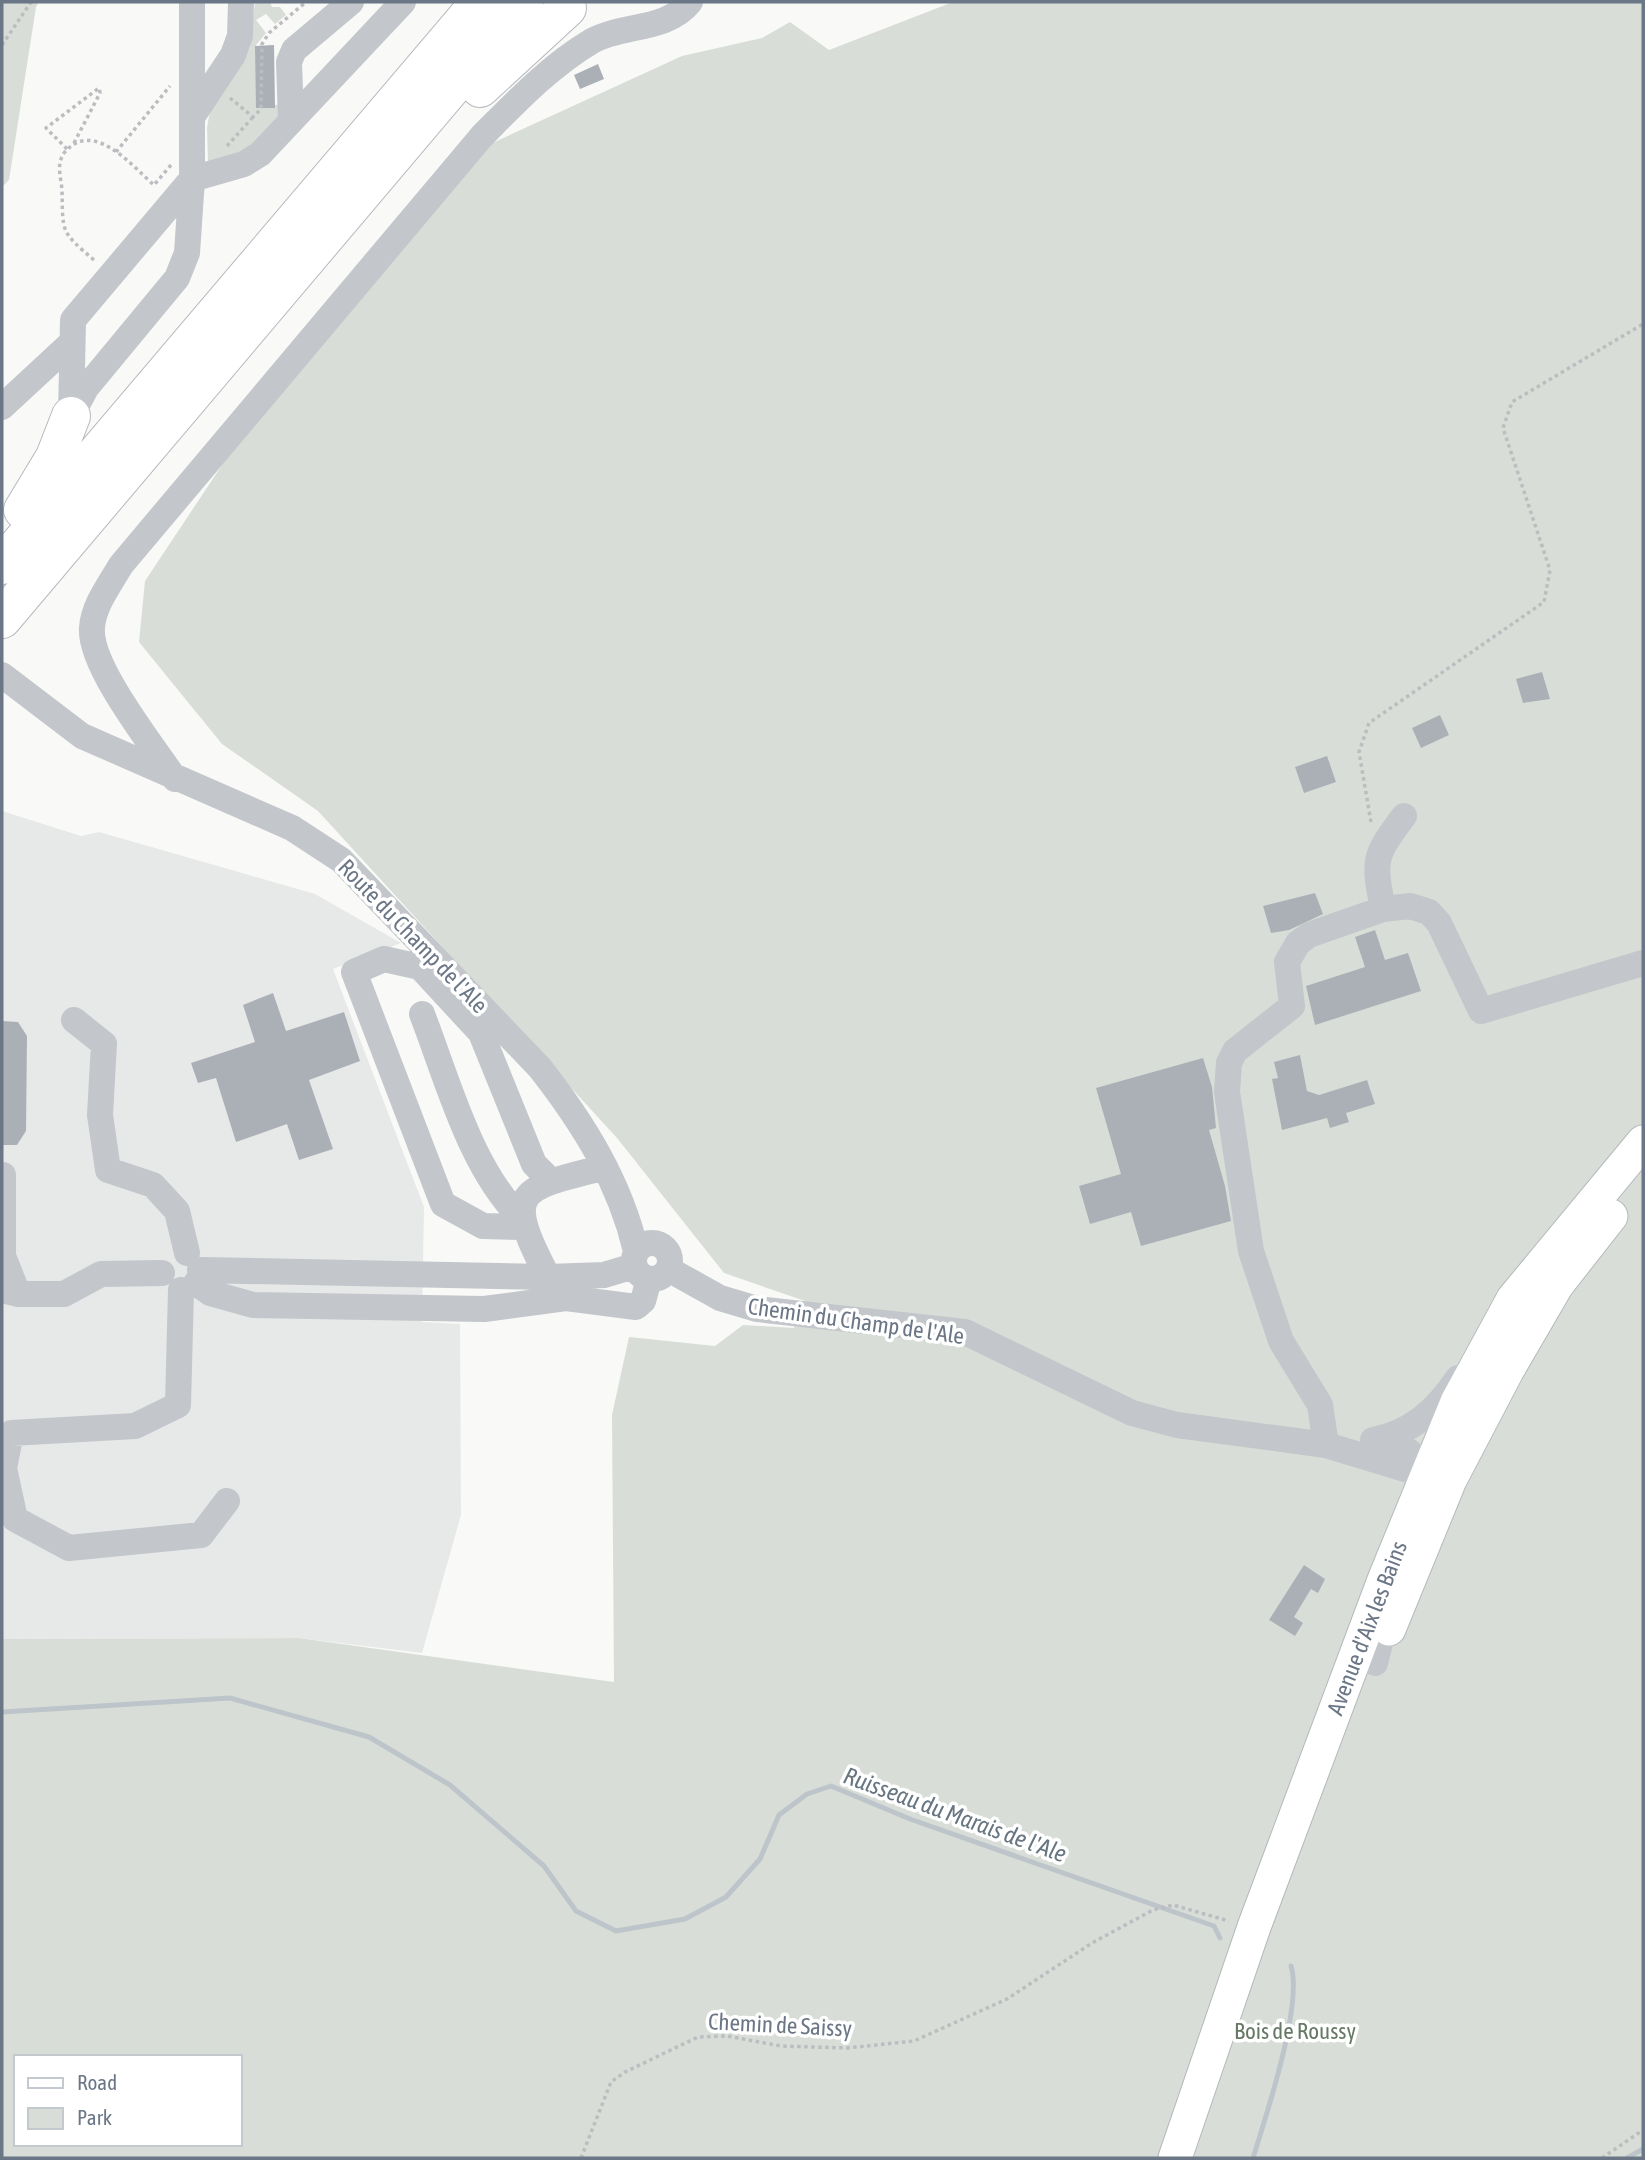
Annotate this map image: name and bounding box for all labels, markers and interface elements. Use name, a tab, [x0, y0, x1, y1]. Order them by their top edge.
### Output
street label: Route du Champ de l'Ale	[333, 854, 493, 1018]
street label: Chemin du Champ de l'Ale	[746, 1293, 966, 1349]
street label: Avenue d'Aix les Bains	[1322, 1537, 1412, 1719]
water label: Ruisseau du Marais de l'Ale	[840, 1762, 1070, 1867]
street label: Chemin de Saissy	[707, 2008, 853, 2042]
park label: Bois de Roussy	[1234, 2018, 1356, 2044]
legend	[14, 2055, 242, 2146]
text: Road	[77, 2070, 117, 2094]
text: Park	[77, 2105, 112, 2129]

